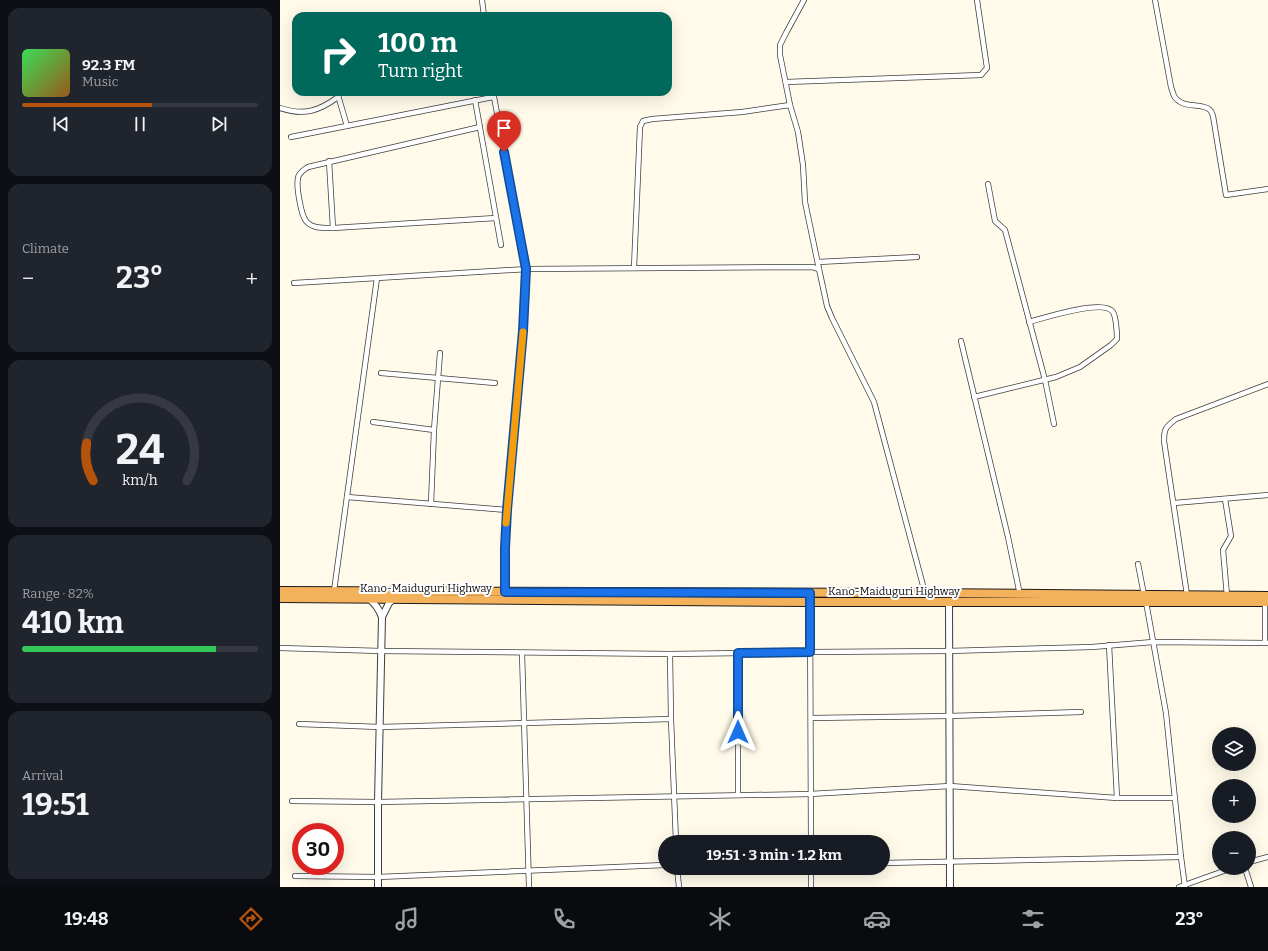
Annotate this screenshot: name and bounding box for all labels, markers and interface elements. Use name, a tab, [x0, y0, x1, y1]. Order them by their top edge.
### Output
text: 100 m	[378, 26, 457, 59]
icon: right	[312, 28, 364, 80]
text: 92.3 FM	[82, 56, 135, 74]
text: Turn right	[378, 60, 463, 82]
text: Music	[82, 74, 118, 89]
pin	[487, 111, 521, 152]
icon: previous	[50, 113, 72, 135]
icon: pause	[129, 113, 151, 135]
icon: next	[208, 113, 230, 135]
icon: arrive	[493, 117, 515, 139]
text: Climate	[22, 241, 69, 256]
text: 23°	[116, 260, 163, 296]
text: −	[22, 265, 34, 292]
text: +	[245, 265, 258, 292]
text: 24	[116, 425, 164, 475]
text: km/h	[122, 472, 158, 489]
street label: Kano-Maiduguri Highway	[360, 582, 492, 595]
street label: Kano-Maiduguri Highway	[828, 585, 960, 598]
text: Range · 82%	[22, 586, 94, 601]
text: 410 km	[22, 605, 124, 641]
position arrow	[717, 711, 759, 753]
map controls	[1212, 727, 1256, 875]
button: layers	[1212, 727, 1256, 771]
text: Arrival	[22, 768, 63, 783]
button: +	[1212, 779, 1256, 823]
text: 19:51	[22, 787, 89, 823]
speed limit sign: 30	[292, 823, 344, 875]
button: −	[1212, 831, 1256, 875]
text: 19:51 · 3 min · 1.2 km	[706, 846, 842, 864]
icon: directions	[237, 905, 265, 933]
icon: music	[393, 905, 421, 933]
icon: phone	[550, 905, 578, 933]
icon: climate	[706, 905, 734, 933]
icon: car	[863, 905, 891, 933]
icon: filters	[1019, 905, 1047, 933]
text: 19:48	[64, 908, 109, 930]
text: 23°	[1175, 908, 1204, 930]

